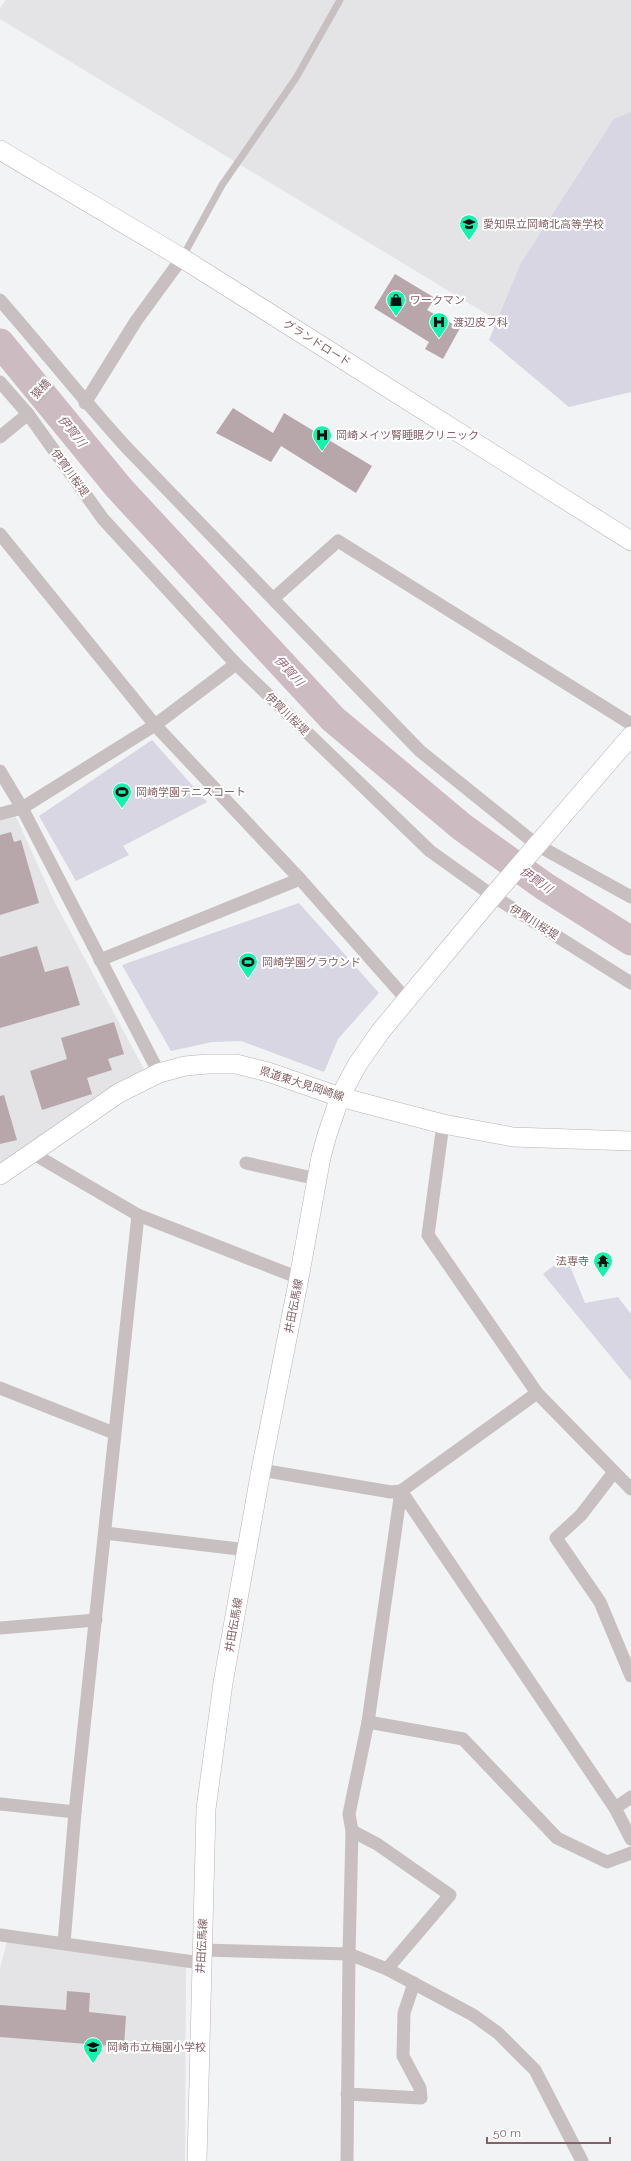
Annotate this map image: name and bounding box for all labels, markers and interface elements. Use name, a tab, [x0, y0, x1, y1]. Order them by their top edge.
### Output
school or university icon: 愛知県立岡崎北高等学校	[458, 213, 480, 241]
place label: 愛知県立岡崎北高等学校	[483, 218, 604, 231]
shop icon: ワークマン	[385, 289, 407, 317]
place label: ワークマン	[410, 294, 465, 307]
hospital icon: 渡辺皮フ科	[428, 311, 450, 339]
place label: 渡辺皮フ科	[453, 316, 508, 329]
street label: グランドロード	[281, 317, 353, 369]
street label: 猿橋	[29, 377, 53, 401]
water label: 伊賀川	[55, 413, 90, 451]
hospital icon: 岡崎メイツ腎睡眠クリニック	[311, 424, 333, 452]
place label: 岡崎メイツ腎睡眠クリニック	[336, 429, 479, 442]
street label: 伊賀川桜堤	[49, 447, 91, 499]
water label: 伊賀川	[272, 653, 308, 690]
street label: 伊賀川桜堤	[263, 690, 311, 738]
sports icon: 岡崎学園テニスコート	[111, 781, 133, 809]
place label: 岡崎学園テニスコート	[136, 786, 246, 799]
water label: 伊賀川	[517, 864, 556, 897]
street label: 伊賀川桜堤	[507, 902, 561, 942]
sports icon: 岡崎学園グラウンド	[237, 951, 259, 979]
place label: 岡崎学園グラウンド	[262, 956, 361, 969]
street label: 県道東大見岡崎線	[258, 1064, 346, 1104]
temple icon: 法専寺	[592, 1250, 614, 1278]
place label: 法専寺	[556, 1255, 589, 1268]
street label: 井田伝馬線	[282, 1278, 306, 1334]
street label: 井田伝馬線	[223, 1597, 245, 1653]
street label: 井田伝馬線	[194, 1918, 210, 1974]
school or university icon: 岡崎市立梅園小学校	[82, 2036, 104, 2064]
place label: 岡崎市立梅園小学校	[107, 2041, 206, 2054]
scale bar	[487, 2119, 610, 2145]
text: 50 m	[493, 2126, 521, 2140]

